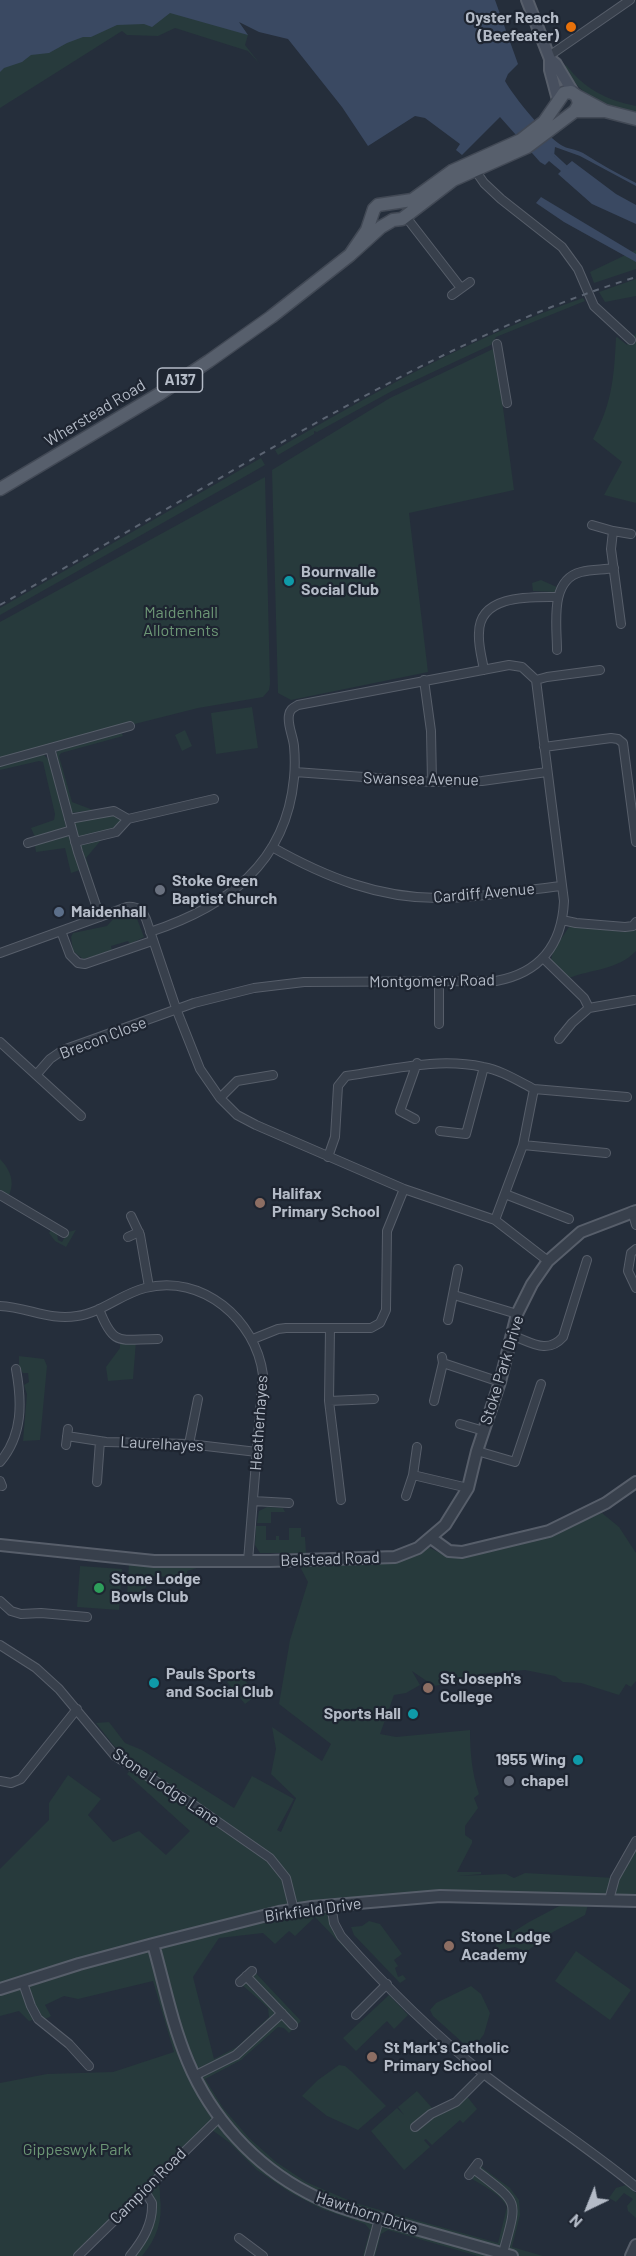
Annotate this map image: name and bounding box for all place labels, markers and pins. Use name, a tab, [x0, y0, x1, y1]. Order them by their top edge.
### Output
place label: Oyster Reach (Beefeater)	[465, 8, 559, 46]
marker: Oyster Reach (Beefeater)	[564, 20, 578, 34]
place label: Bournvalle Social Club	[301, 562, 379, 600]
marker: Bournvalle Social Club	[282, 574, 296, 588]
place label: Stoke Green Baptist Church	[172, 871, 277, 909]
marker: Stoke Green Baptist Church	[153, 883, 167, 897]
place label: Maidenhall	[71, 902, 147, 922]
marker: Maidenhall	[52, 905, 66, 919]
place label: Halifax Primary School	[272, 1184, 380, 1222]
marker: Halifax Primary School	[253, 1196, 267, 1210]
place label: Stone Lodge Bowls Club	[111, 1569, 201, 1607]
marker: Stone Lodge Bowls Club	[92, 1581, 106, 1595]
place label: Pauls Sports and Social Club	[166, 1664, 273, 1702]
place label: St Joseph's College	[440, 1669, 521, 1707]
marker: Pauls Sports and Social Club	[147, 1676, 161, 1690]
marker: St Joseph's College	[421, 1681, 435, 1695]
place label: Sports Hall	[324, 1704, 401, 1724]
marker: Sports Hall	[406, 1707, 420, 1721]
place label: 1955 Wing	[496, 1750, 566, 1770]
marker: 1955 Wing	[571, 1753, 585, 1767]
place label: chapel	[521, 1771, 568, 1791]
marker: chapel	[502, 1774, 516, 1788]
place label: Stone Lodge Academy	[461, 1927, 551, 1965]
marker: Stone Lodge Academy	[442, 1939, 456, 1953]
place label: St Mark's Catholic Primary School	[384, 2038, 509, 2076]
marker: St Mark's Catholic Primary School	[365, 2050, 379, 2064]

